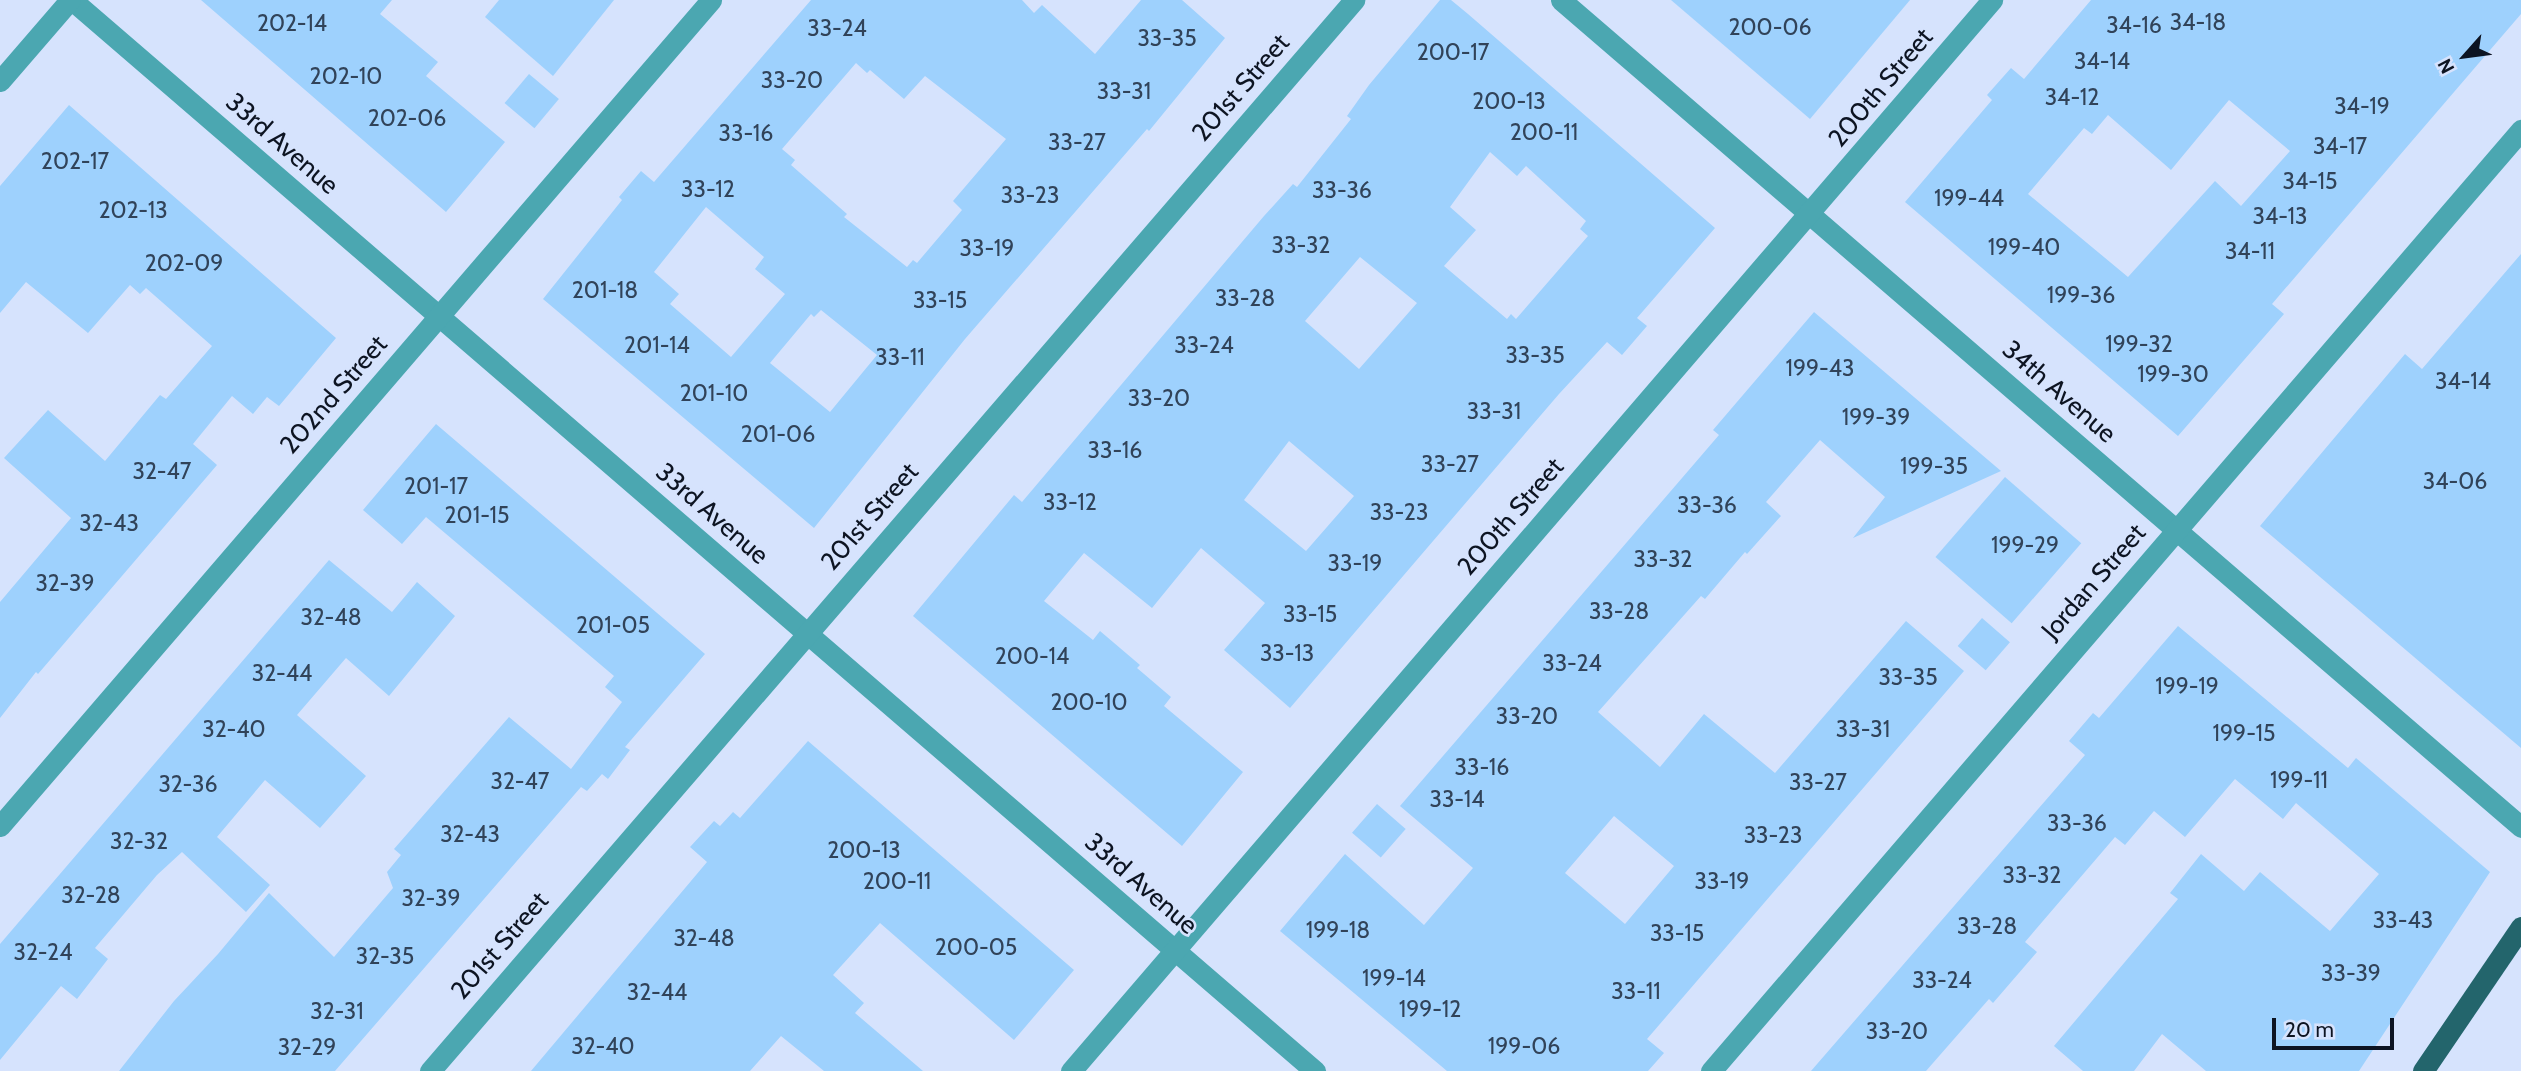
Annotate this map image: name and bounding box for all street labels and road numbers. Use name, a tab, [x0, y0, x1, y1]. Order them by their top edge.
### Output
street label: 200th Street	[1822, 22, 1940, 154]
street label: 201st Street	[1186, 28, 1296, 148]
street label: 33rd Avenue	[219, 87, 345, 201]
street label: 202nd Street	[274, 329, 394, 461]
street label: 34th Avenue	[1996, 334, 2122, 450]
street label: 200th Street	[1452, 452, 1570, 582]
street label: 33rd Avenue	[649, 457, 775, 571]
street label: 201st Street	[815, 457, 925, 577]
street label: Jordan Street	[2035, 518, 2153, 646]
street label: 33rd Avenue	[1078, 827, 1204, 941]
street label: 201st Street	[445, 886, 555, 1006]

